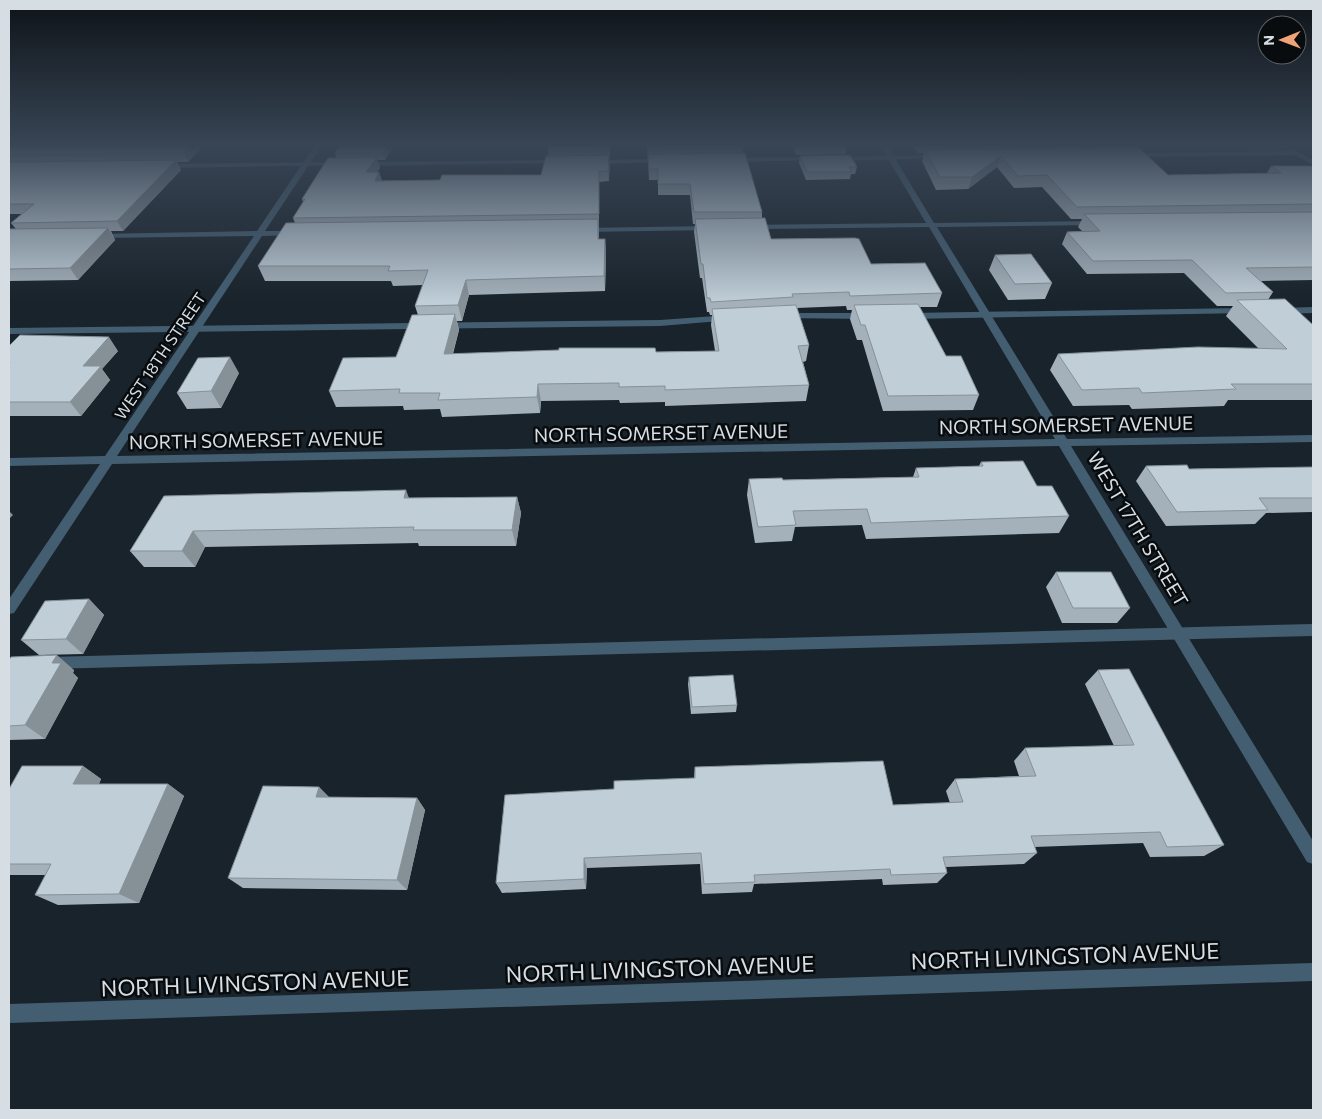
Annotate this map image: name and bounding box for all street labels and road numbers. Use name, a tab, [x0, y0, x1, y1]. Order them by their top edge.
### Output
street label: WEST 18TH STREET	[110, 289, 209, 423]
street label: NORTH SOMERSET AVENUE	[939, 411, 1193, 438]
street label: NORTH SOMERSET AVENUE	[534, 419, 788, 446]
street label: NORTH SOMERSET AVENUE	[129, 426, 383, 453]
street label: WEST 17TH STREET	[1083, 447, 1194, 610]
street label: NORTH LIVINGSTON AVENUE	[910, 937, 1220, 974]
street label: NORTH LIVINGSTON AVENUE	[505, 950, 815, 987]
street label: NORTH LIVINGSTON AVENUE	[100, 964, 410, 1001]

